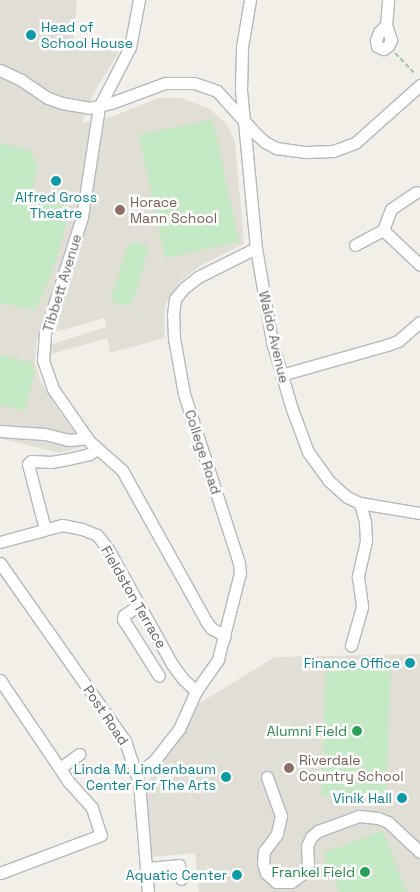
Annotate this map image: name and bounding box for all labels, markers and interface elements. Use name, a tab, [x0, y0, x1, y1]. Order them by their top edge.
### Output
place label: Head of School House	[41, 19, 133, 52]
marker: Head of School House	[25, 29, 37, 41]
marker: Alfred Gross Theatre	[50, 175, 62, 187]
place label: Alfred Gross Theatre	[15, 189, 97, 222]
place label: Horace Mann School	[130, 194, 217, 226]
marker: Horace Mann School	[114, 204, 126, 216]
street label: Tibbett Avenue	[39, 232, 85, 334]
street label: Waldo Avenue	[255, 289, 293, 385]
street label: College Road	[181, 408, 225, 496]
street label: Fieldston Terrace	[98, 543, 170, 651]
place label: Finance Office	[304, 655, 400, 671]
marker: Finance Office	[404, 657, 416, 669]
street label: Post Road	[80, 682, 132, 748]
place label: Alumni Field	[267, 723, 347, 739]
marker: Alumni Field	[351, 725, 363, 737]
place label: Riverdale Country School	[299, 752, 404, 784]
place label: Linda M. Lindenbaum Center For The Arts	[73, 761, 216, 794]
marker: Riverdale Country School	[283, 762, 295, 774]
marker: Linda M. Lindenbaum Center For The Arts	[220, 771, 232, 783]
place label: Vinik Hall	[333, 790, 392, 806]
marker: Vinik Hall	[396, 792, 408, 804]
place label: Frankel Field	[272, 864, 355, 880]
marker: Frankel Field	[359, 866, 371, 878]
place label: Aquatic Center	[126, 867, 227, 883]
marker: Aquatic Center	[231, 869, 243, 881]

